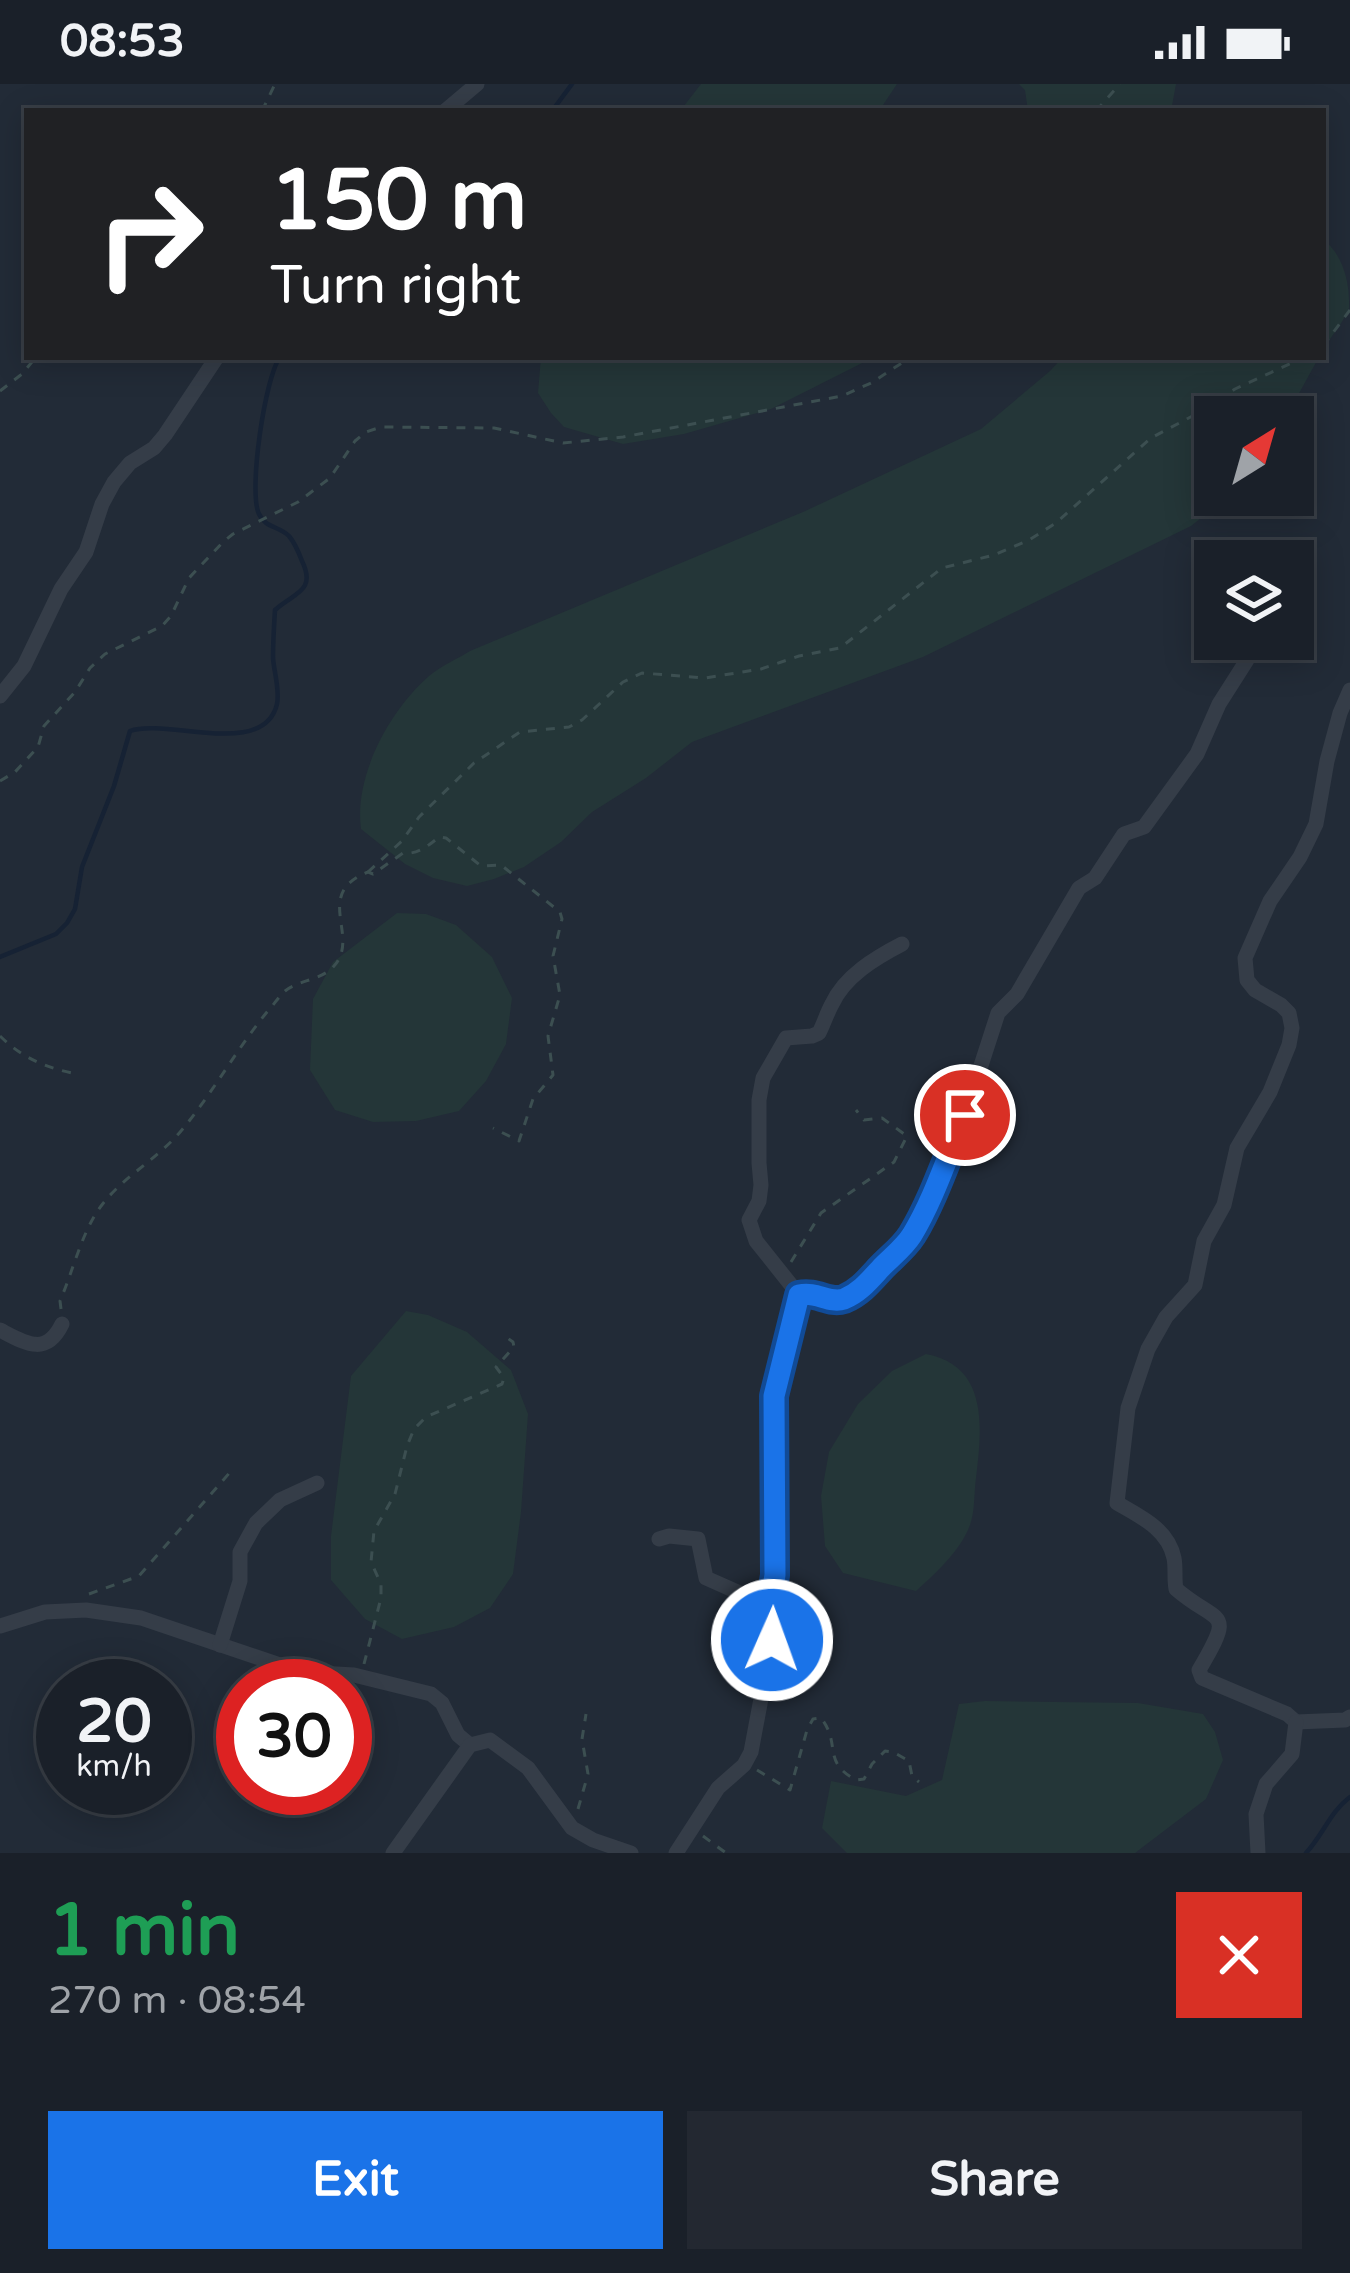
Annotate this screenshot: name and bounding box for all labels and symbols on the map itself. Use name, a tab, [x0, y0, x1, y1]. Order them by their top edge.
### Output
north arrow	[1194, 396, 1314, 516]
pin	[914, 1064, 1016, 1166]
position arrow	[709, 1577, 835, 1703]
speed limit sign: 30	[216, 1659, 372, 1815]

